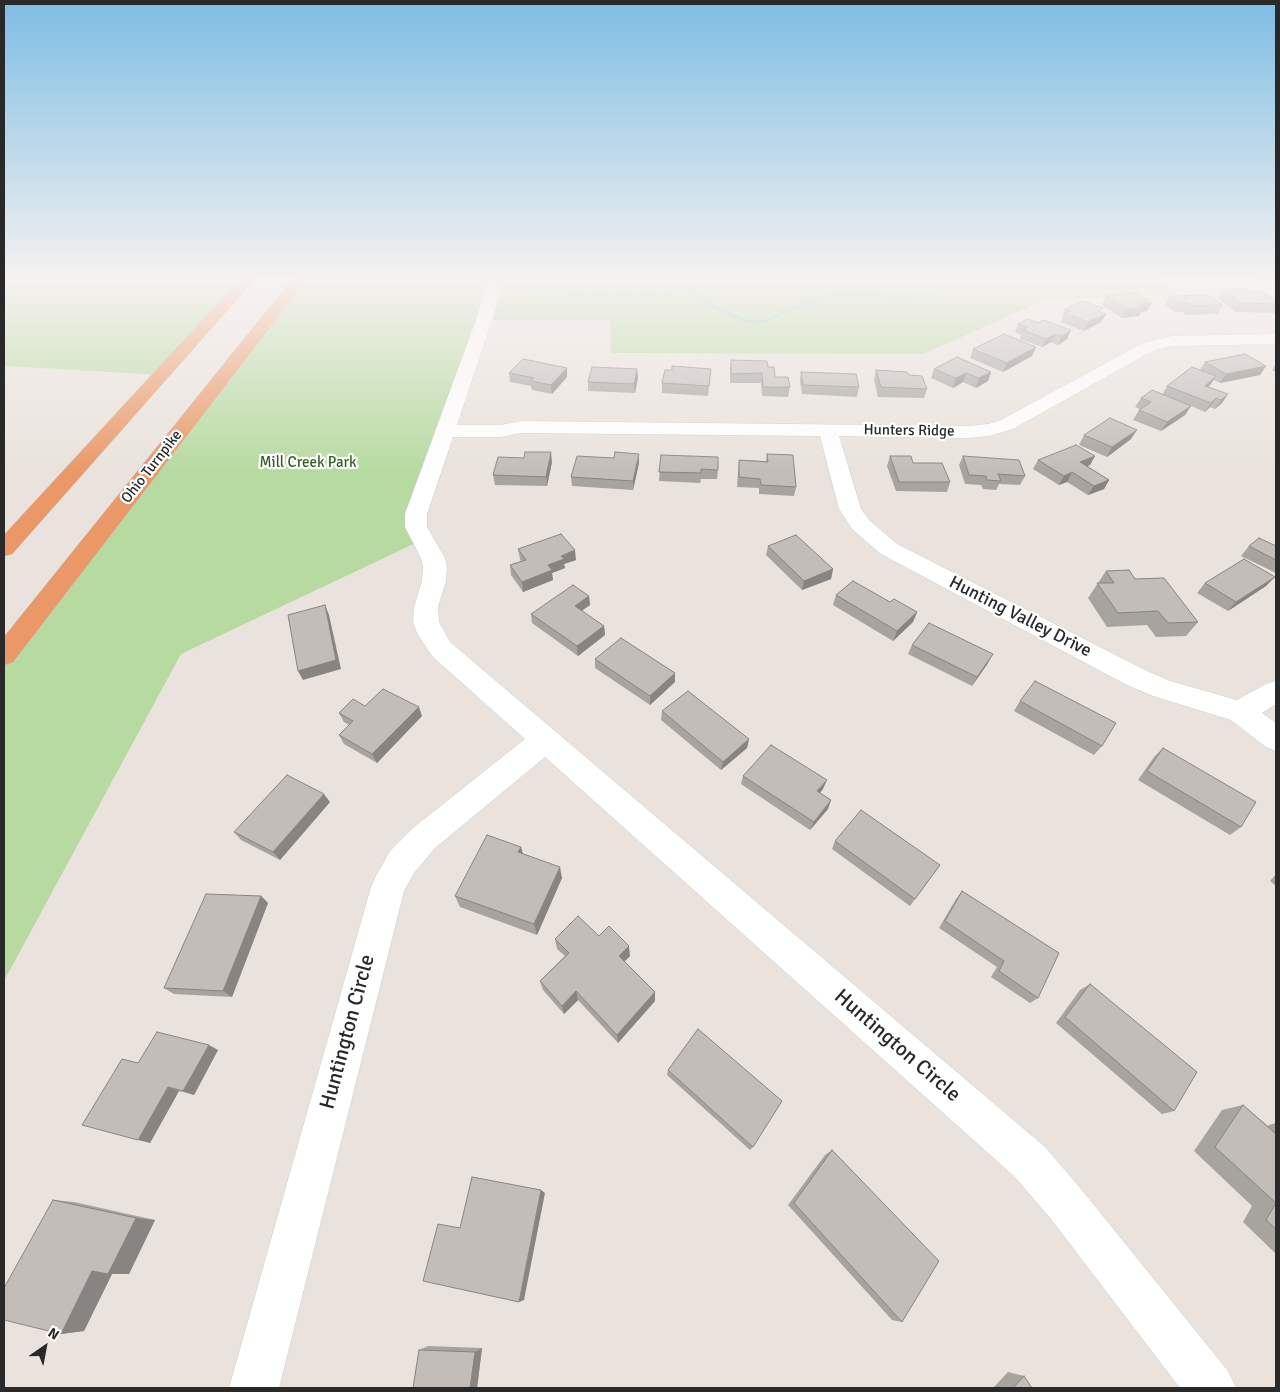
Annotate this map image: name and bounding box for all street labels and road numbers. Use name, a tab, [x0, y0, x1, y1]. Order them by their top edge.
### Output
street label: Hunters Ridge	[863, 421, 955, 441]
street label: Ohio Turnpike	[118, 427, 186, 507]
street label: Hunting Valley Drive	[945, 572, 1095, 662]
street label: Huntington Circle	[315, 952, 381, 1112]
street label: Huntington Circle	[829, 984, 965, 1108]

